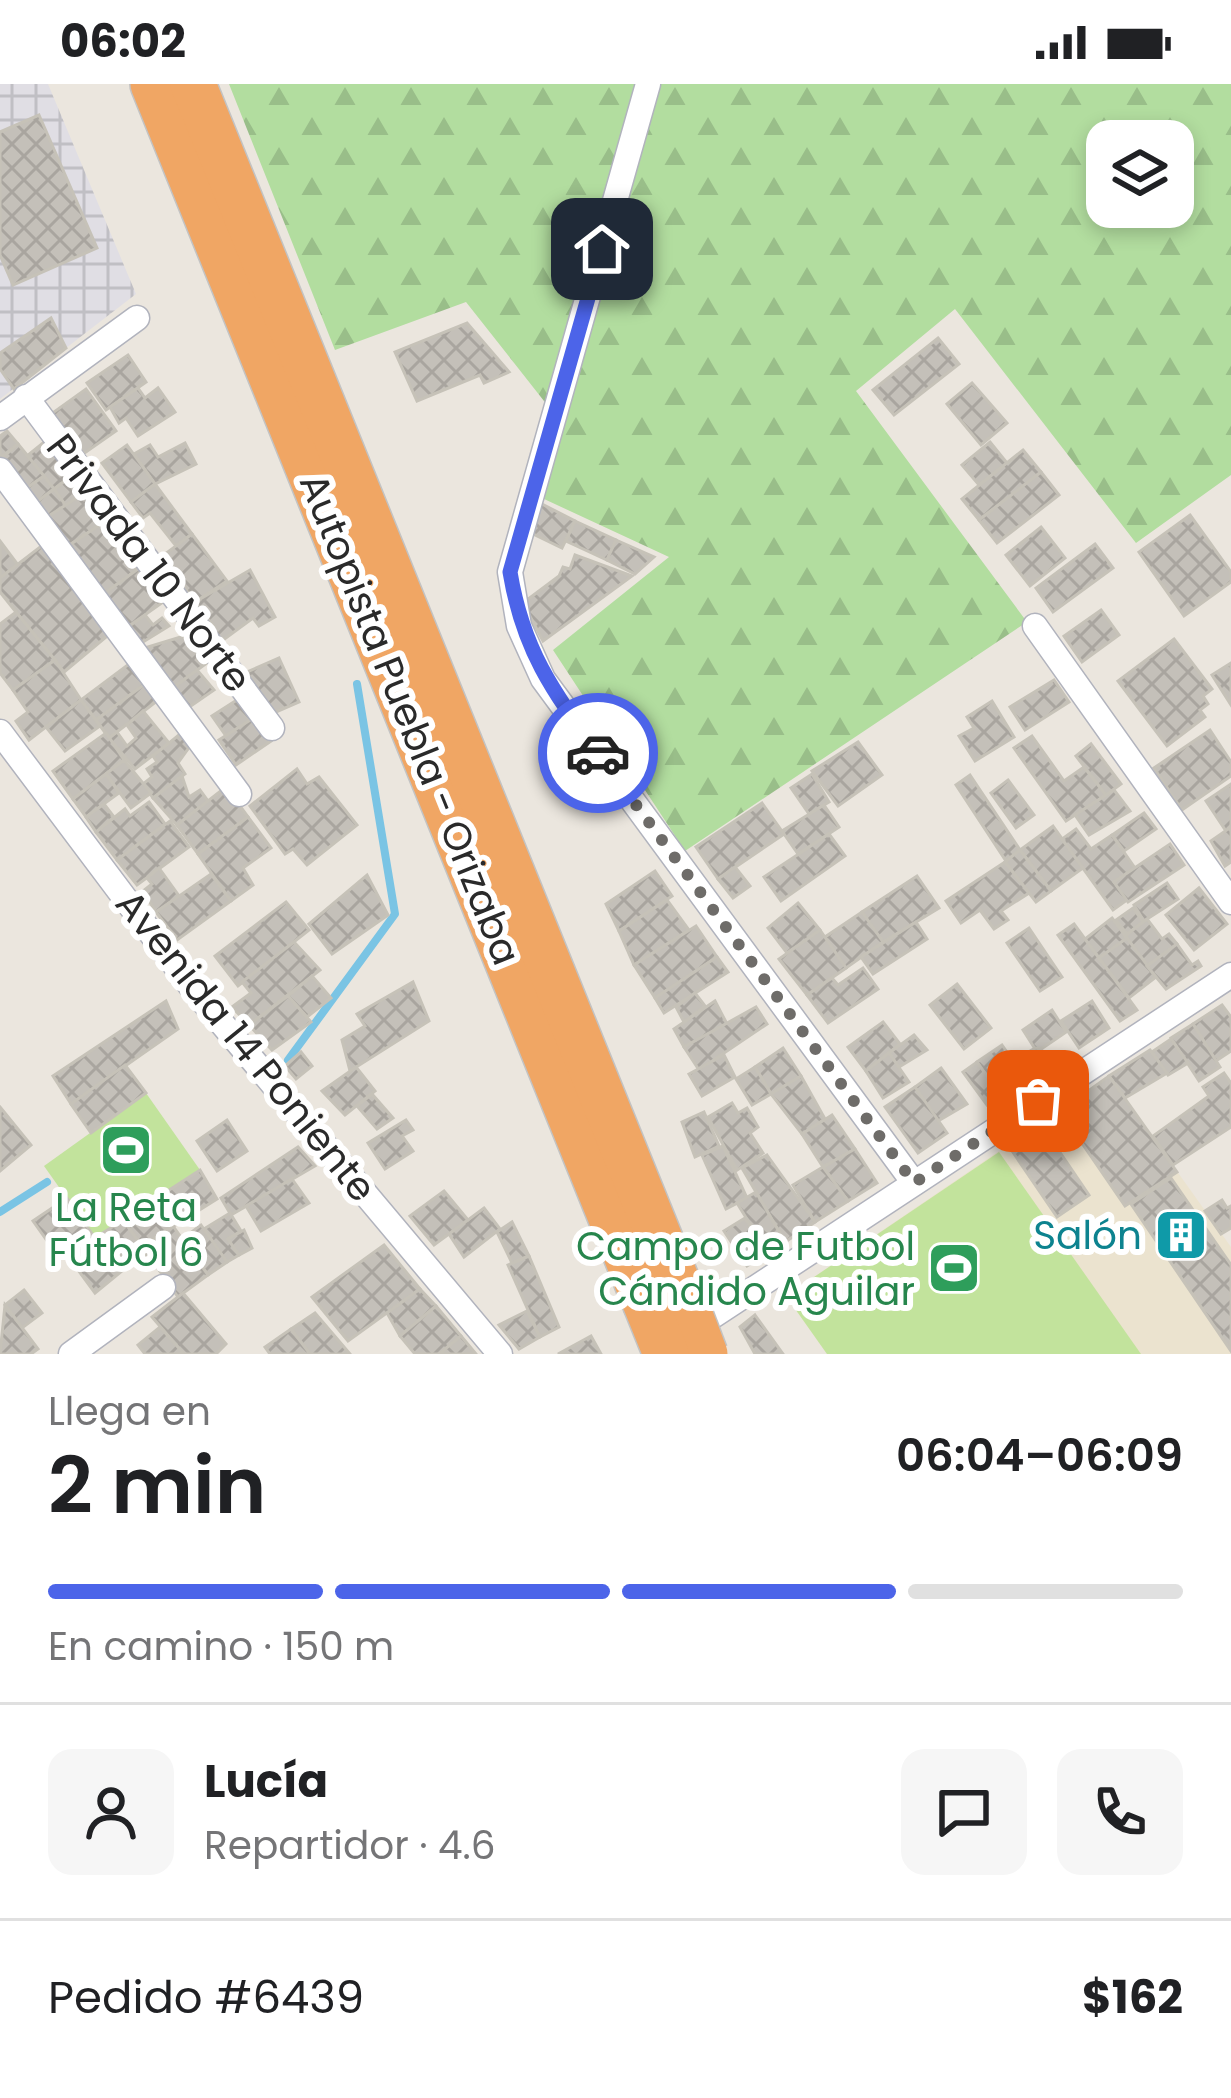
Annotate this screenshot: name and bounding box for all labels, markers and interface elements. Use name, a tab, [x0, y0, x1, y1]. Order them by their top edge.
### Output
text: 06:02	[60, 10, 186, 73]
map controls	[1086, 120, 1194, 228]
button: layers	[1086, 120, 1194, 228]
pin	[551, 198, 653, 300]
icon: home	[569, 216, 635, 282]
street label: Privada 10 Norte	[34, 422, 264, 704]
street label: Autopista Puebla - Orizaba	[286, 465, 534, 973]
courier	[538, 693, 658, 813]
icon: car	[565, 720, 631, 786]
street label: Avenida 14 Poniente	[103, 878, 389, 1214]
pin	[987, 1050, 1089, 1152]
icon: bag	[1005, 1068, 1071, 1134]
sports icon: La Reta Fútbol 6	[98, 1122, 154, 1178]
place label: La Reta Fútbol 6	[49, 1180, 203, 1280]
building icon: Salón	[1153, 1207, 1209, 1263]
place label: Salón	[1033, 1208, 1142, 1263]
place label: Campo de Futbol Cándido Aguilar	[576, 1219, 915, 1319]
sports icon: Campo de Futbol Cándido Aguilar	[926, 1240, 982, 1296]
text: Llega en	[48, 1384, 211, 1439]
text: 06:04–06:09	[896, 1424, 1183, 1487]
text: 2 min	[48, 1431, 266, 1540]
text: En camino · 150 m	[48, 1619, 394, 1674]
button: person	[48, 1749, 174, 1875]
button: chat	[901, 1749, 1027, 1875]
button: phone	[1057, 1749, 1183, 1875]
text: Lucía	[204, 1750, 328, 1813]
text: Repartidor · 4.6	[204, 1818, 495, 1873]
text: Pedido #6439	[48, 1966, 364, 2029]
text: $162	[1082, 1966, 1183, 2029]

